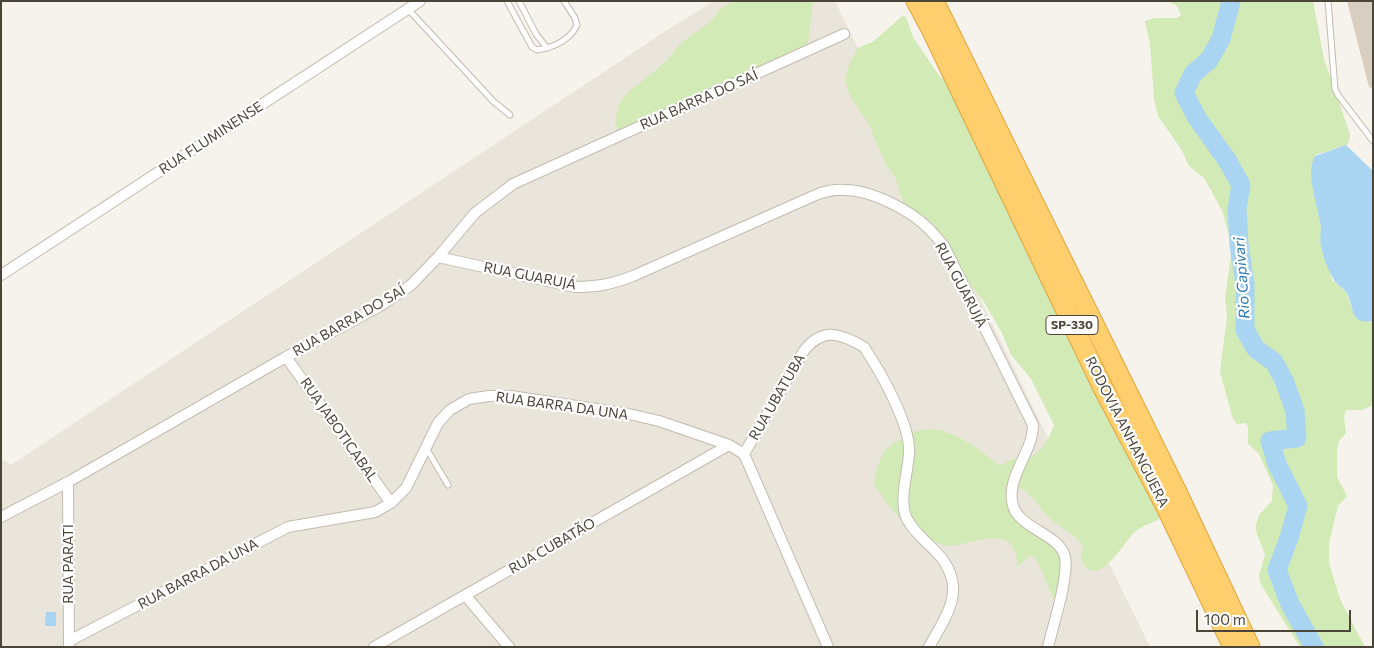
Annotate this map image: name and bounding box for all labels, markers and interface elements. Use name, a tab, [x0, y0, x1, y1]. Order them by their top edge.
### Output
street label: RUA BARRA DO SAÍ	[637, 66, 761, 134]
street label: RUA FLUMINENSE	[156, 98, 266, 178]
water label: Rio Capivari	[1230, 237, 1254, 319]
street label: RUA GUARUJÁ	[932, 240, 990, 330]
street label: RUA GUARUJÁ	[482, 259, 578, 293]
street label: RUA BARRA DO SAÍ	[290, 282, 408, 360]
road number: SP-330	[1046, 316, 1098, 334]
street label: RUA UBATUBA	[746, 351, 808, 443]
street label: RODOVIA ANHANGUERA	[1082, 354, 1172, 510]
street label: RUA JABOTICABAL	[297, 374, 381, 486]
street label: RUA BARRA DA UNA	[495, 388, 629, 424]
street label: RUA CUBATÃO	[506, 514, 598, 578]
street label: RUA PARATI	[60, 524, 76, 604]
street label: RUA BARRA DA UNA	[135, 535, 261, 613]
scale bar	[1199, 600, 1354, 632]
text: 100 m	[1204, 610, 1246, 628]

